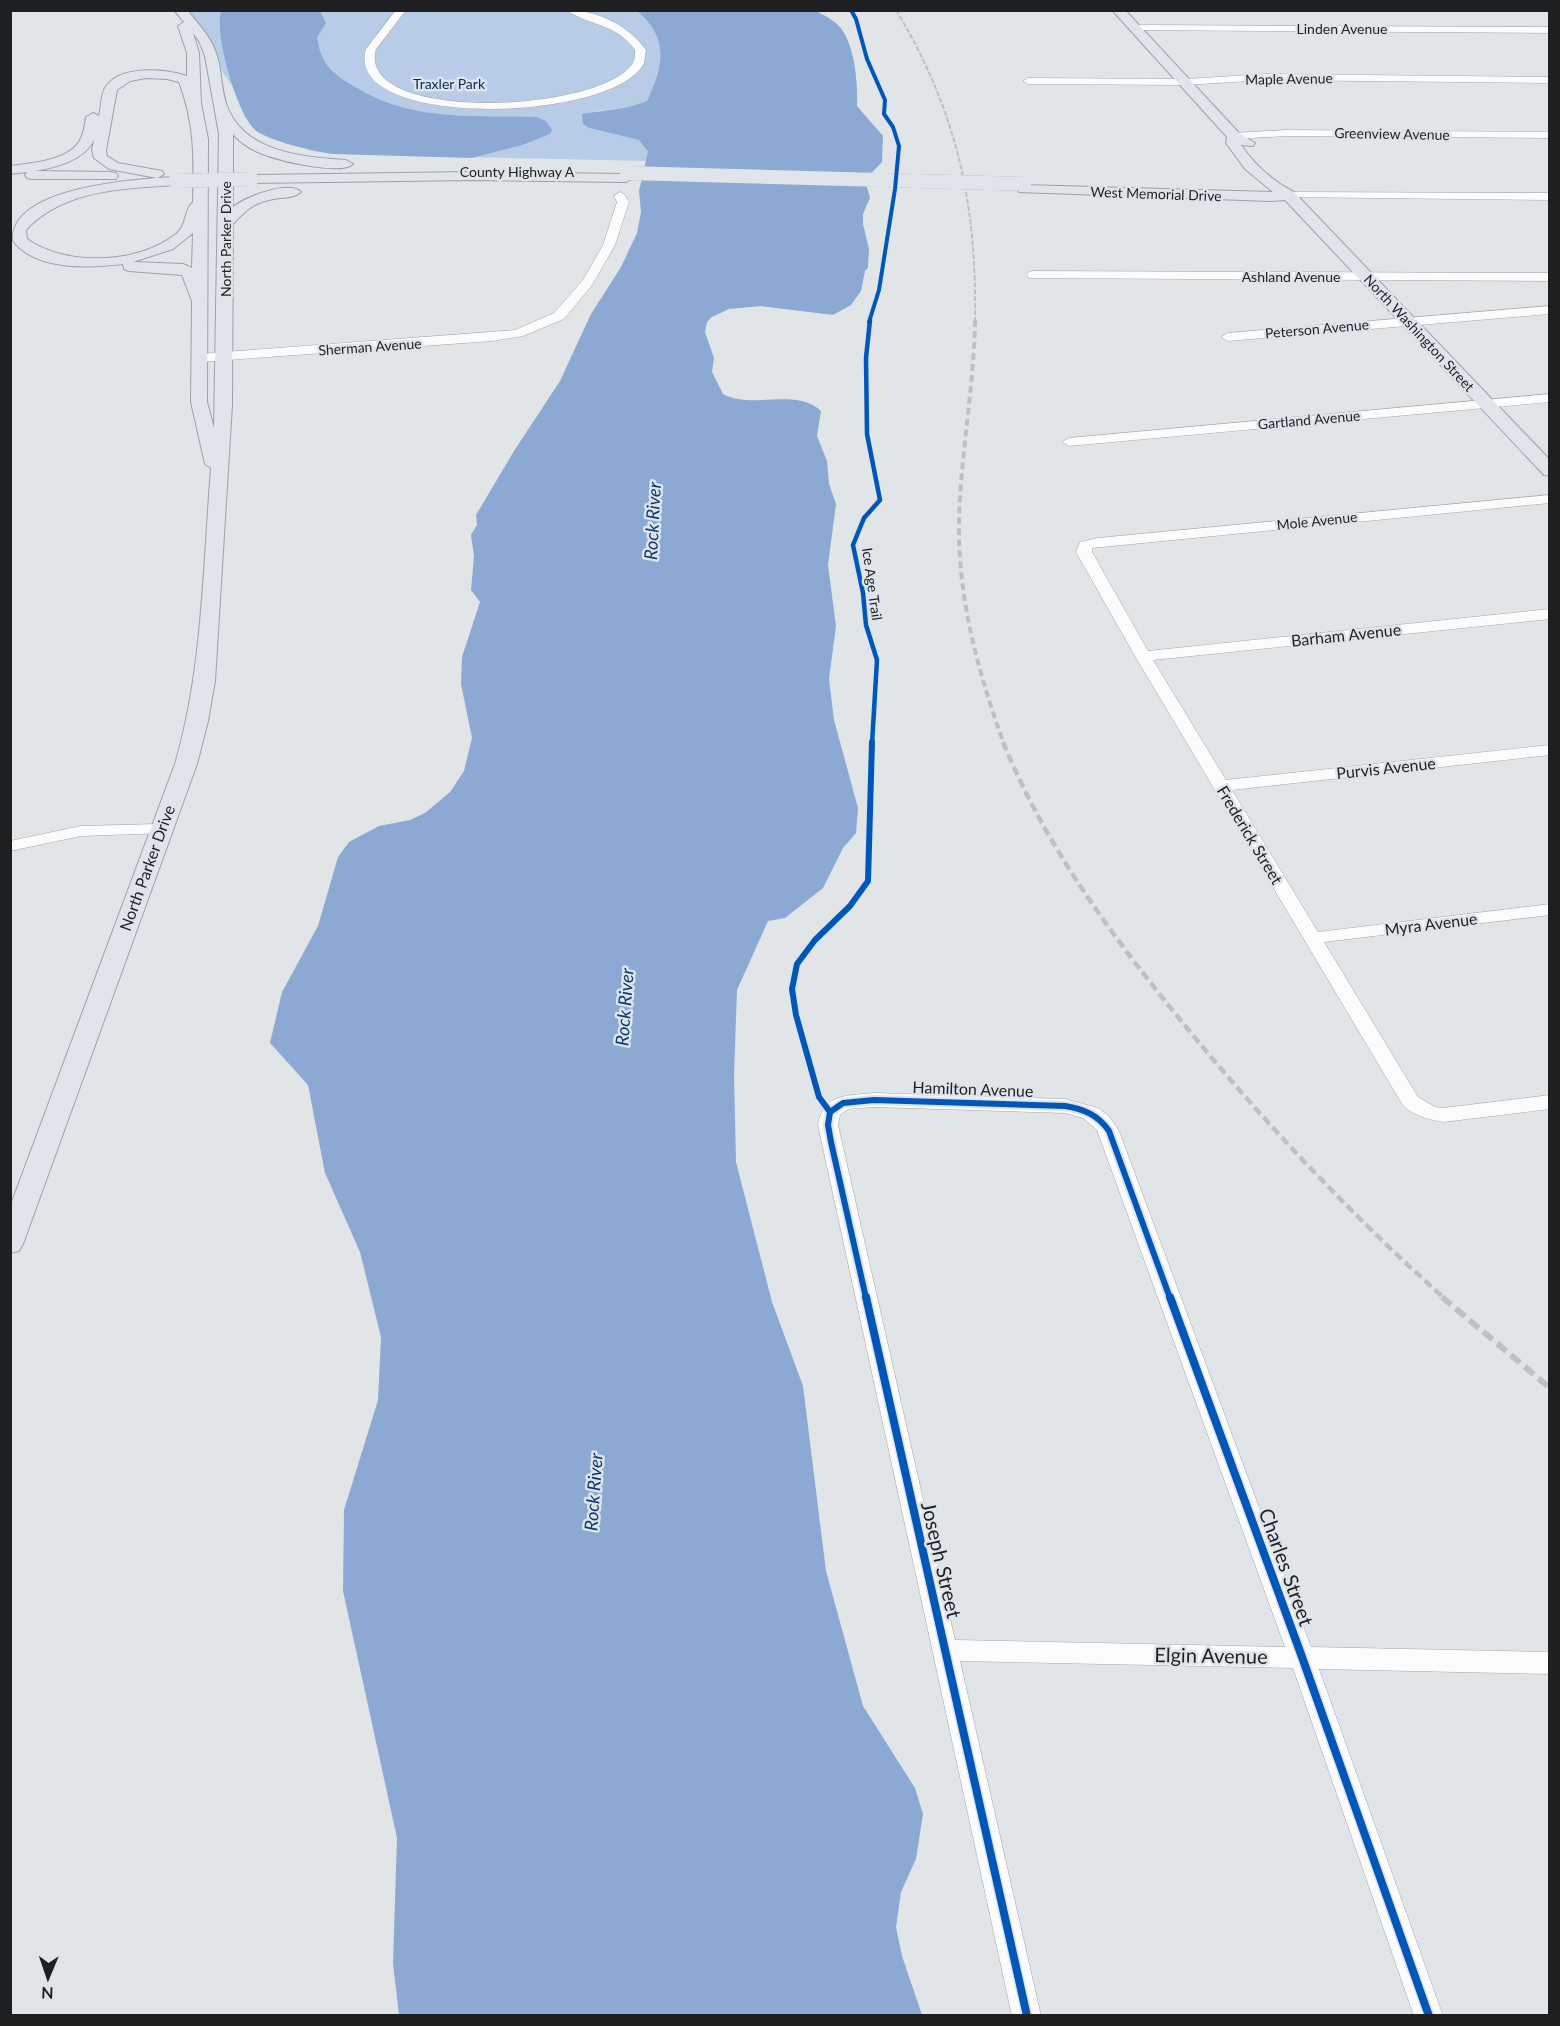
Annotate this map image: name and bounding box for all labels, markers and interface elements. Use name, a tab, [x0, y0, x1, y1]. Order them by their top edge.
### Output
street label: Linden Avenue	[1297, 20, 1387, 37]
street label: Maple Avenue	[1245, 69, 1333, 88]
park label: Traxler Park	[413, 75, 486, 92]
street label: Greenview Avenue	[1334, 124, 1450, 143]
street label: County Highway A	[460, 163, 575, 180]
street label: North Parker Drive	[217, 181, 234, 297]
street label: West Memorial Drive	[1090, 183, 1222, 204]
street label: Ashland Avenue	[1242, 268, 1340, 285]
street label: North Washington Street	[1361, 271, 1478, 395]
street label: Peterson Avenue	[1264, 315, 1370, 342]
street label: Sherman Avenue	[318, 334, 422, 359]
street label: Gartland Avenue	[1257, 407, 1361, 432]
water label: Rock River	[639, 481, 665, 560]
street label: Mole Avenue	[1276, 508, 1358, 533]
street label: Ice Age Trail	[859, 546, 886, 621]
street label: Barham Avenue	[1290, 619, 1402, 650]
street label: Purvis Avenue	[1335, 753, 1437, 782]
street label: Frederick Street	[1214, 782, 1287, 888]
street label: North Parker Drive	[115, 802, 178, 933]
street label: Myra Avenue	[1384, 908, 1478, 939]
water label: Rock River	[610, 966, 638, 1047]
street label: Hamilton Avenue	[912, 1077, 1034, 1100]
water label: Rock River	[579, 1451, 607, 1532]
street label: Joseph Street	[917, 1499, 967, 1620]
street label: Charles Street	[1255, 1505, 1319, 1629]
street label: Elgin Avenue	[1154, 1642, 1268, 1668]
north arrow	[18, 1948, 78, 2008]
text: N	[41, 1984, 54, 2003]

